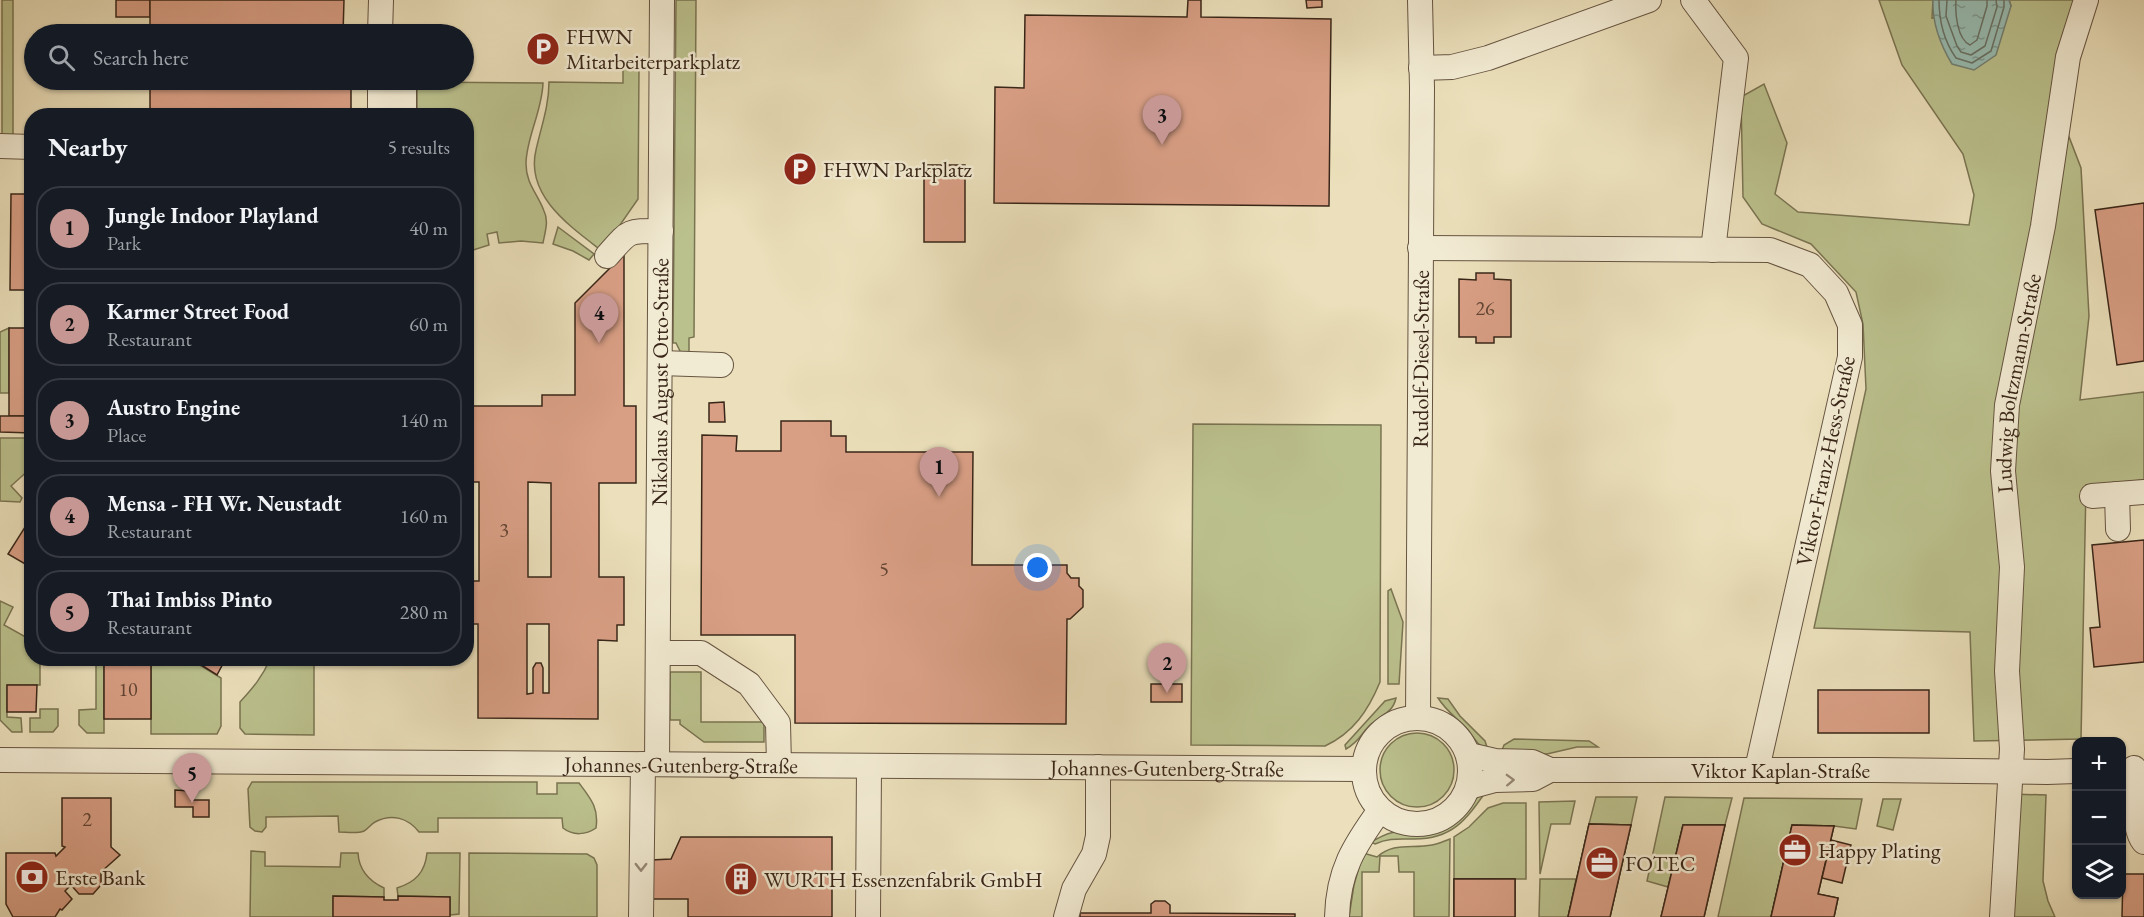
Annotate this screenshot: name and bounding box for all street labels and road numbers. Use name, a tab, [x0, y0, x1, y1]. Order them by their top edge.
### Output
street label: Nikolaus August Otto-Straße	[645, 258, 675, 506]
street label: Rudolf-Diesel-Straße	[1406, 270, 1436, 448]
street label: Ludwig Boltzmann-Straße	[1989, 270, 2048, 494]
street label: Viktor-Franz-Hess-Straße	[1789, 353, 1862, 569]
street label: Johannes-Gutenberg-Straße	[562, 750, 798, 780]
street label: Johannes-Gutenberg-Straße	[1048, 753, 1284, 783]
street label: Viktor Kaplan-Straße	[1691, 756, 1871, 785]

